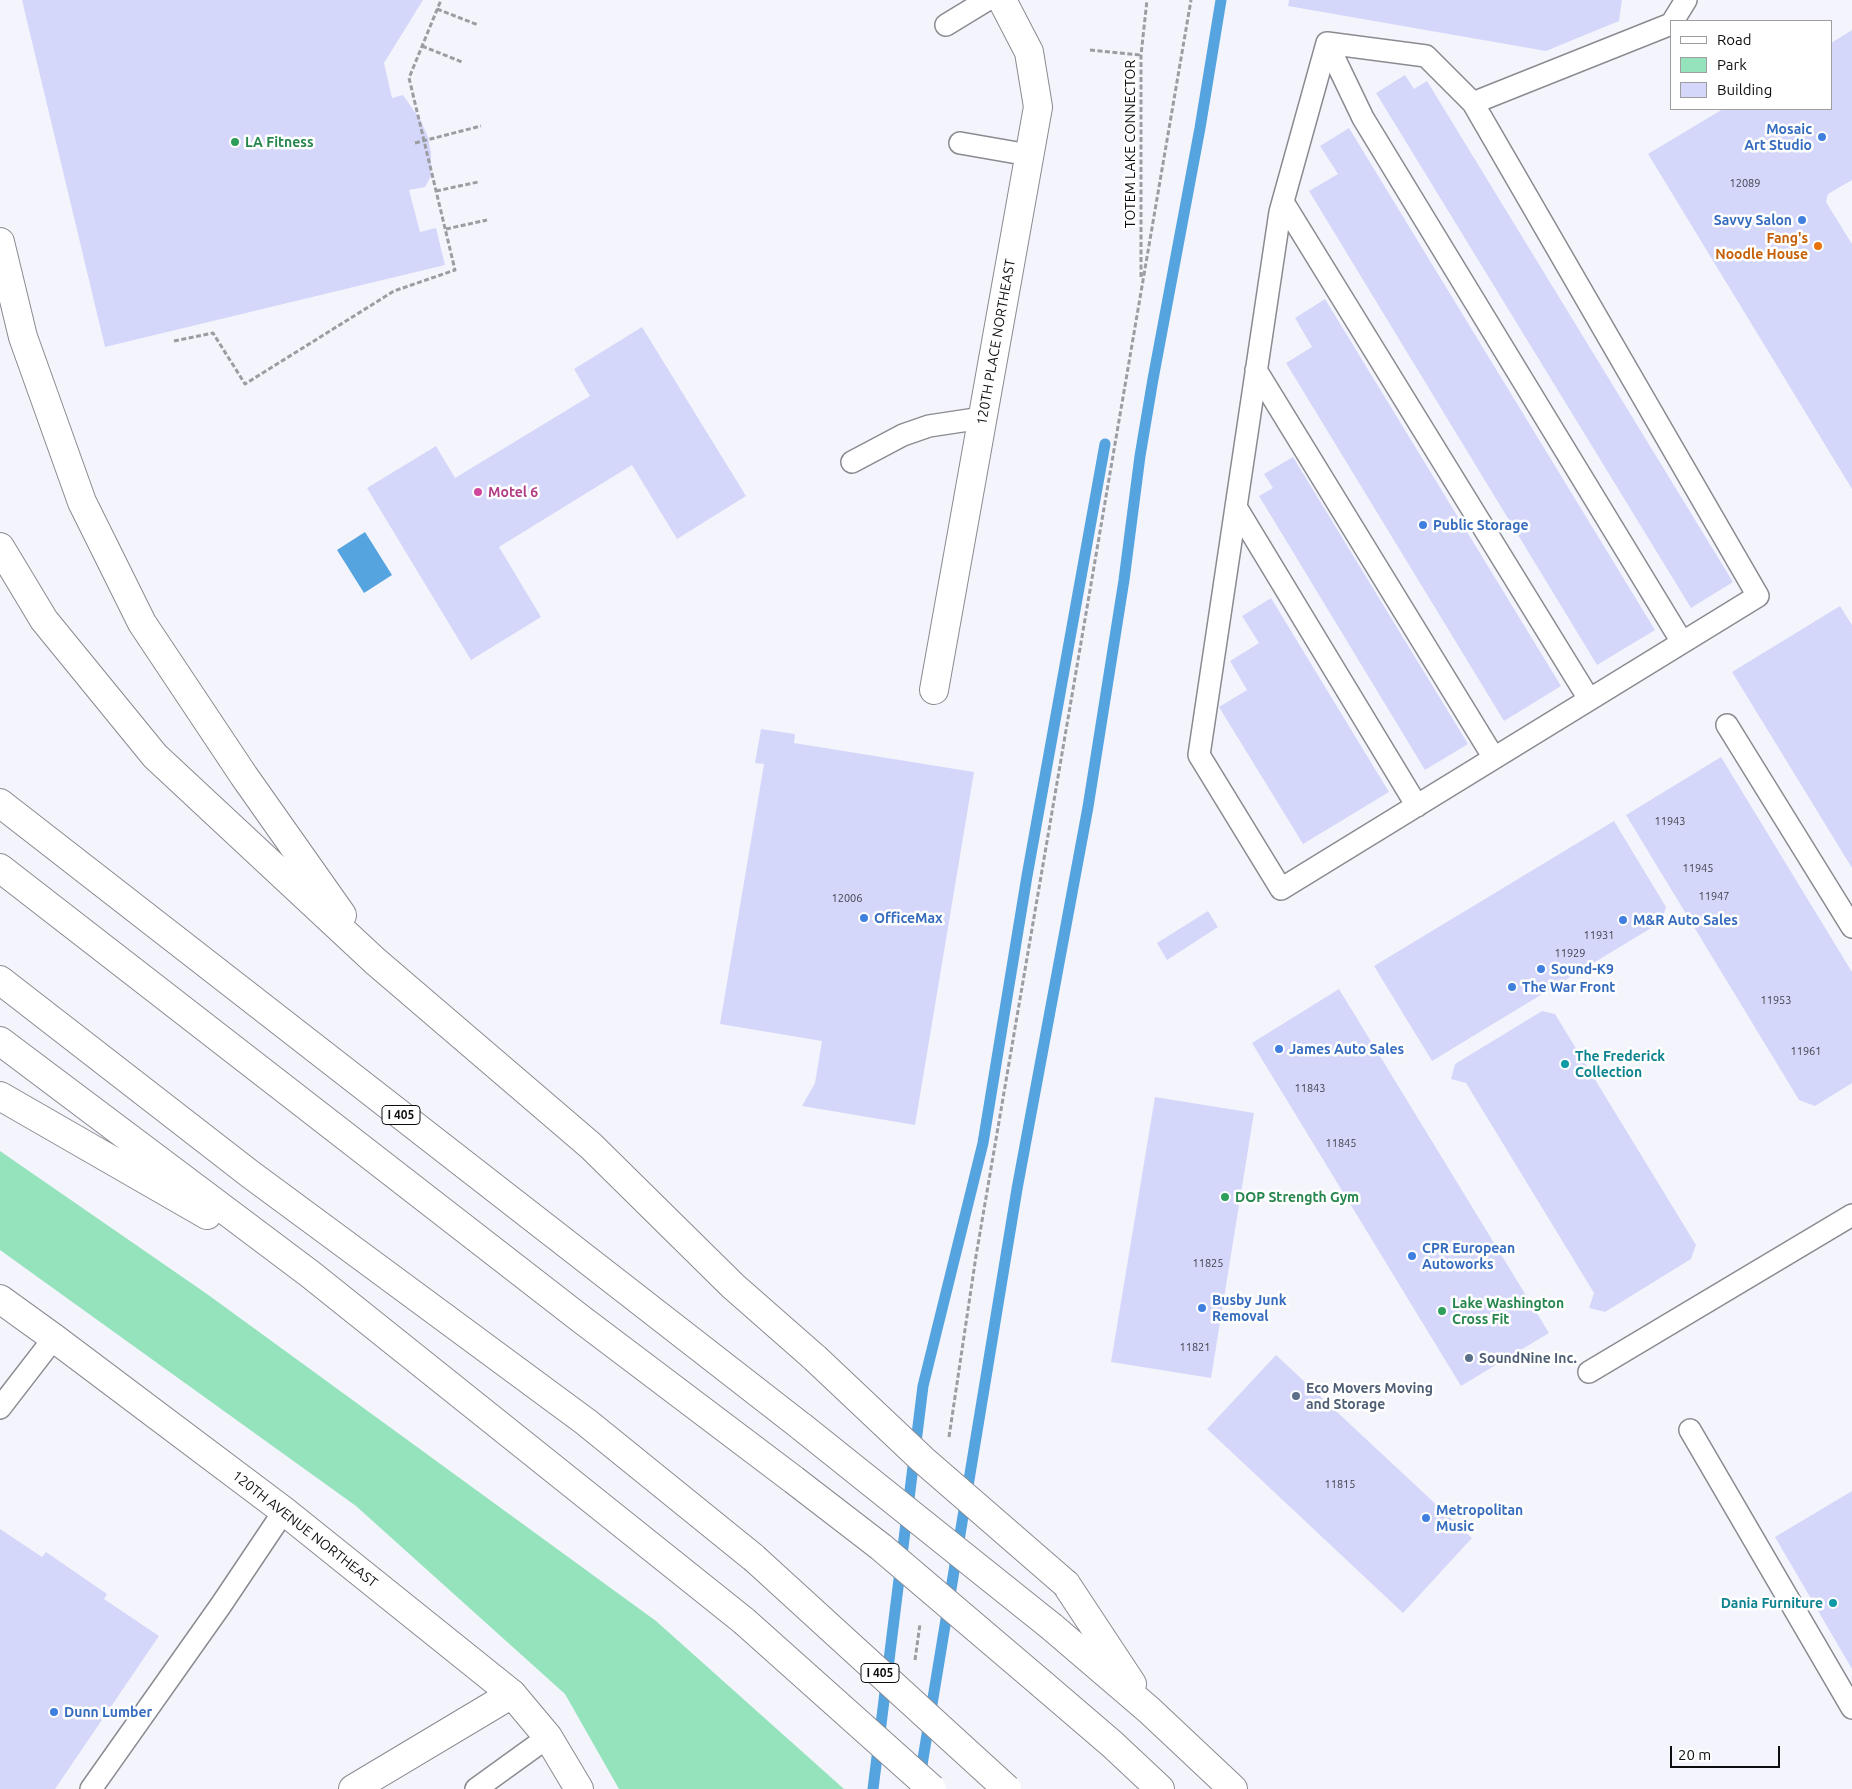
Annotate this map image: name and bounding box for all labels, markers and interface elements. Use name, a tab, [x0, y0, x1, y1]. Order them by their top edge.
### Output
legend	[1670, 20, 1832, 110]
text: Road	[1717, 31, 1752, 48]
text: Park	[1717, 56, 1747, 73]
street label: TOTEM LAKE CONNECTOR	[1122, 60, 1138, 228]
text: Building	[1717, 81, 1772, 98]
place label: Mosaic Art Studio	[1744, 121, 1812, 154]
marker: Mosaic Art Studio	[1816, 131, 1828, 143]
place label: LA Fitness	[245, 134, 314, 150]
marker: LA Fitness	[229, 136, 241, 148]
house number: 12089	[1729, 176, 1761, 190]
place label: Savvy Salon	[1714, 212, 1792, 228]
marker: Savvy Salon	[1796, 214, 1808, 226]
place label: Fang's Noodle House	[1715, 230, 1808, 262]
marker: Fang's Noodle House	[1812, 240, 1824, 252]
street label: 120TH PLACE NORTHEAST	[973, 258, 1019, 426]
place label: Motel 6	[488, 484, 538, 500]
marker: Motel 6	[472, 486, 484, 498]
place label: Public Storage	[1433, 517, 1529, 533]
marker: Public Storage	[1417, 519, 1429, 531]
house number: 11943	[1654, 814, 1686, 828]
house number: 11945	[1682, 861, 1714, 875]
house number: 11947	[1698, 889, 1730, 903]
house number: 12006	[831, 891, 863, 905]
place label: OfficeMax	[874, 910, 943, 926]
marker: OfficeMax	[858, 912, 870, 924]
place label: M&R Auto Sales	[1633, 912, 1738, 928]
marker: M&R Auto Sales	[1617, 914, 1629, 926]
house number: 11931	[1583, 928, 1615, 942]
house number: 11929	[1554, 946, 1586, 960]
place label: Sound-K9	[1551, 961, 1614, 977]
marker: Sound-K9	[1535, 963, 1547, 975]
place label: The War Front	[1522, 979, 1615, 995]
marker: The War Front	[1506, 981, 1518, 993]
house number: 11953	[1760, 993, 1792, 1007]
place label: James Auto Sales	[1289, 1041, 1404, 1057]
marker: James Auto Sales	[1273, 1043, 1285, 1055]
house number: 11961	[1790, 1044, 1822, 1058]
place label: The Frederick Collection	[1575, 1048, 1665, 1080]
marker: The Frederick Collection	[1559, 1058, 1571, 1070]
house number: 11843	[1294, 1081, 1326, 1095]
road number: I 405	[382, 1106, 420, 1124]
house number: 11845	[1325, 1136, 1357, 1150]
place label: DOP Strength Gym	[1235, 1189, 1359, 1205]
marker: DOP Strength Gym	[1219, 1191, 1231, 1203]
place label: CPR European Autoworks	[1422, 1240, 1515, 1272]
marker: CPR European Autoworks	[1406, 1250, 1418, 1262]
house number: 11825	[1192, 1256, 1224, 1270]
place label: Busby Junk Removal	[1212, 1292, 1287, 1324]
place label: Lake Washington Cross Fit	[1452, 1295, 1564, 1328]
marker: Busby Junk Removal	[1196, 1302, 1208, 1314]
marker: Lake Washington Cross Fit	[1436, 1305, 1448, 1317]
house number: 11821	[1179, 1340, 1211, 1354]
place label: SoundNine Inc.	[1479, 1350, 1577, 1366]
marker: SoundNine Inc.	[1463, 1352, 1475, 1364]
place label: Eco Movers Moving and Storage	[1306, 1380, 1433, 1412]
marker: Eco Movers Moving and Storage	[1290, 1390, 1302, 1402]
street label: 120TH AVENUE NORTHEAST	[229, 1467, 381, 1591]
house number: 11815	[1324, 1477, 1356, 1491]
place label: Metropolitan Music	[1436, 1502, 1523, 1534]
marker: Metropolitan Music	[1420, 1512, 1432, 1524]
place label: Dania Furniture	[1721, 1595, 1823, 1611]
marker: Dania Furniture	[1827, 1597, 1839, 1609]
road number: I 405	[861, 1664, 899, 1682]
place label: Dunn Lumber	[64, 1704, 152, 1720]
marker: Dunn Lumber	[48, 1706, 60, 1718]
scale bar	[1672, 1736, 1782, 1768]
text: 20 m	[1678, 1746, 1711, 1763]

